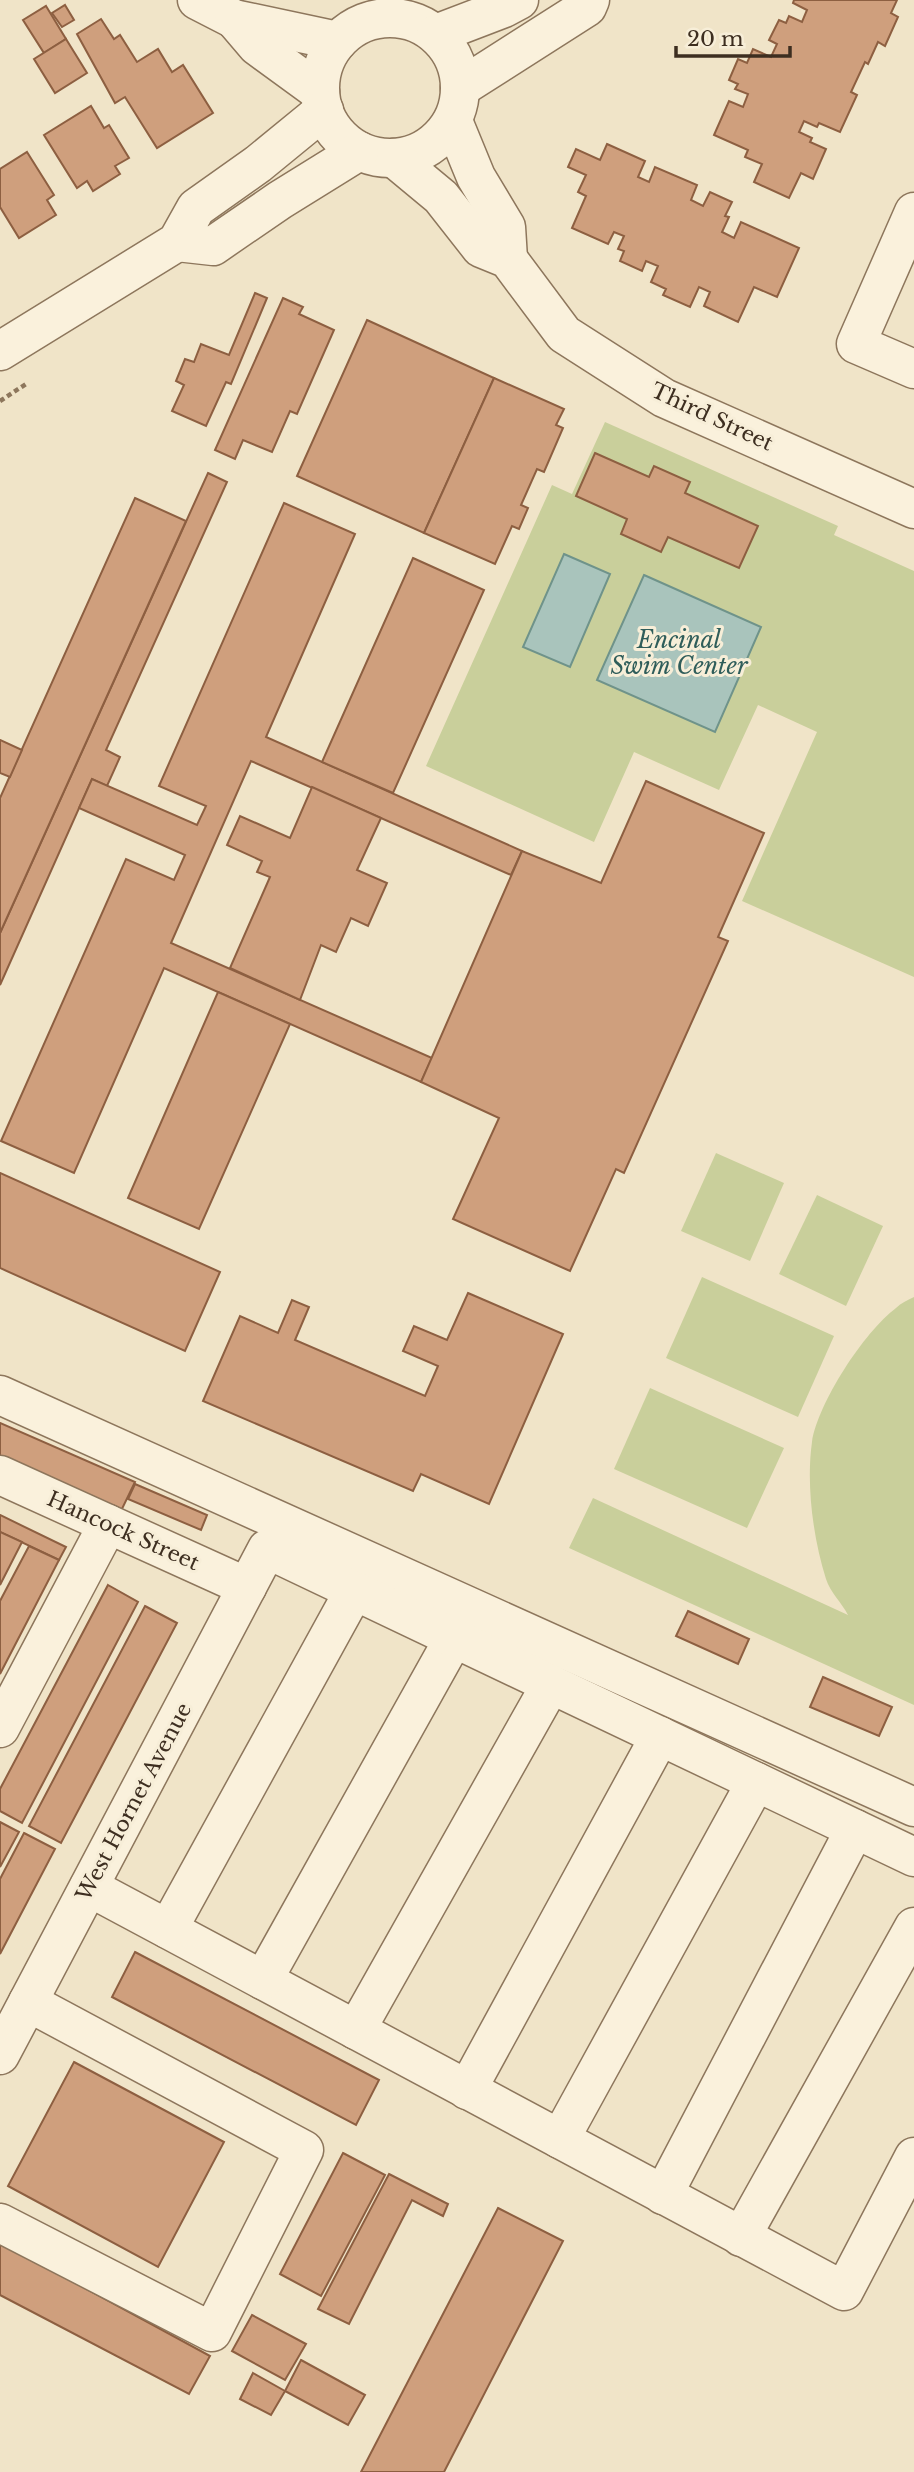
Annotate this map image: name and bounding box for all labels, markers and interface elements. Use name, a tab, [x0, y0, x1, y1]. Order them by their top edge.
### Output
scale bar	[676, 14, 790, 58]
text: 20 m	[687, 26, 744, 52]
street label: Third Street	[647, 377, 777, 457]
water label: Encinal Swim Center	[610, 626, 749, 680]
street label: Hancock Street	[43, 1486, 203, 1576]
street label: West Hornet Avenue	[70, 1698, 197, 1906]

